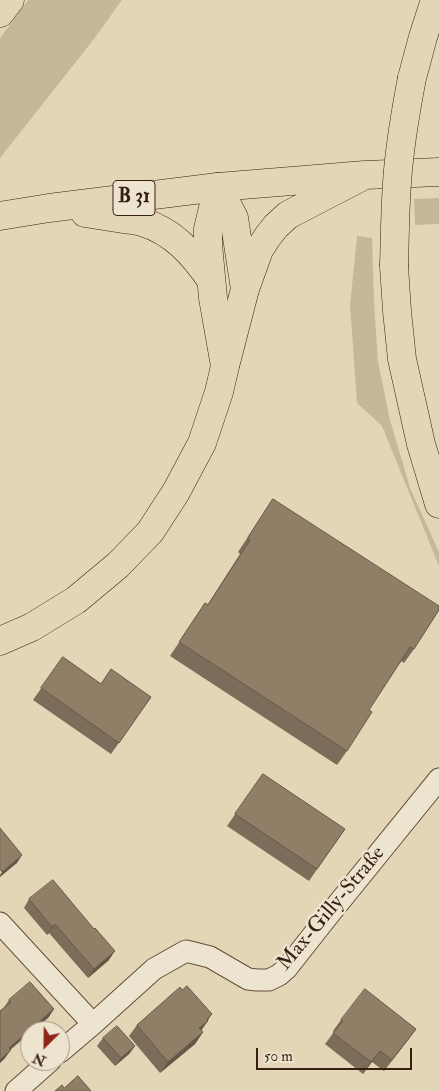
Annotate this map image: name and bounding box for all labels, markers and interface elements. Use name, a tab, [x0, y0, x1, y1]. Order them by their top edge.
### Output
road number: B 31	[113, 180, 155, 216]
street label: Max-Gilly-Straße	[273, 842, 391, 976]
north arrow	[20, 1021, 70, 1071]
scale bar	[259, 1038, 415, 1070]
text: 50 m	[264, 1047, 293, 1066]
text: N	[30, 1049, 48, 1070]

